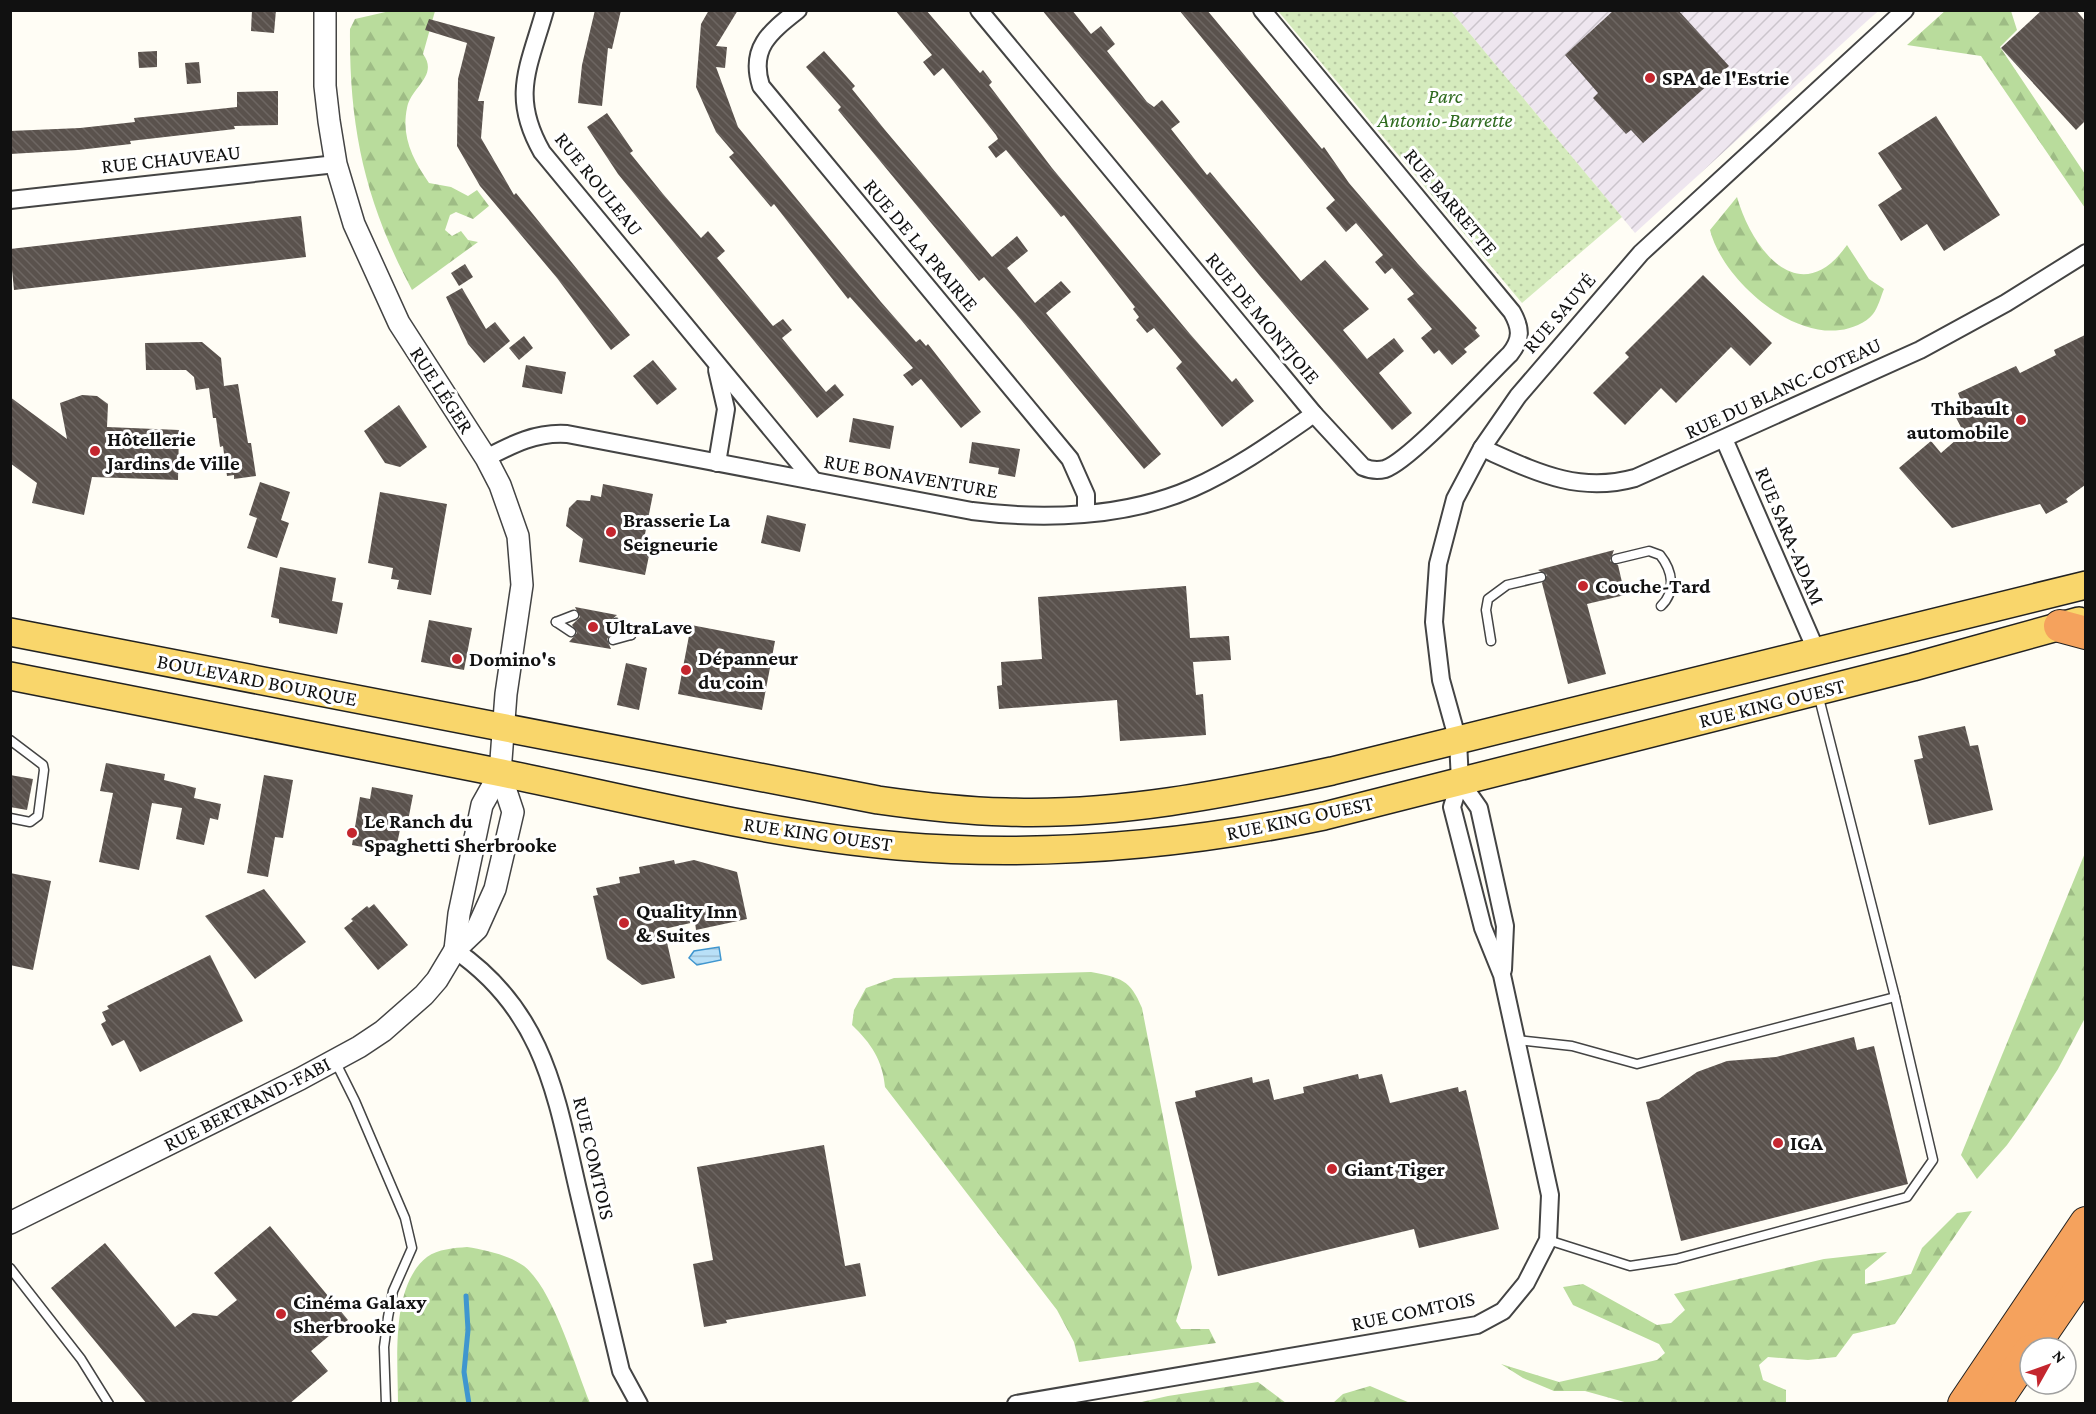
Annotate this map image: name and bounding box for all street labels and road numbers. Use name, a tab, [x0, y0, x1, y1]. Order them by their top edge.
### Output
street label: RUE ROULEAU	[550, 127, 648, 241]
street label: RUE CHAUVEAU	[100, 140, 242, 178]
street label: RUE BARRETTE	[1399, 144, 1503, 260]
street label: RUE DE LA PRAIRIE	[859, 174, 983, 316]
street label: RUE DE MONTJOIE	[1201, 247, 1325, 389]
street label: RUE SAUVÉ	[1518, 268, 1600, 358]
street label: RUE DU BLANC-COTEAU	[1681, 332, 1885, 444]
street label: RUE LÉGER	[405, 342, 479, 438]
street label: RUE BONAVENTURE	[822, 449, 1000, 503]
street label: RUE SARA-ADAM	[1750, 463, 1830, 609]
street label: BOULEVARD BOURQUE	[155, 649, 359, 711]
street label: RUE KING OUEST	[1696, 673, 1848, 733]
street label: RUE KING OUEST	[1224, 791, 1376, 845]
street label: RUE KING OUEST	[742, 812, 894, 856]
street label: RUE BERTRAND-FABI	[160, 1052, 334, 1156]
street label: RUE COMTOIS	[568, 1094, 620, 1222]
street label: RUE COMTOIS	[1349, 1286, 1477, 1336]

